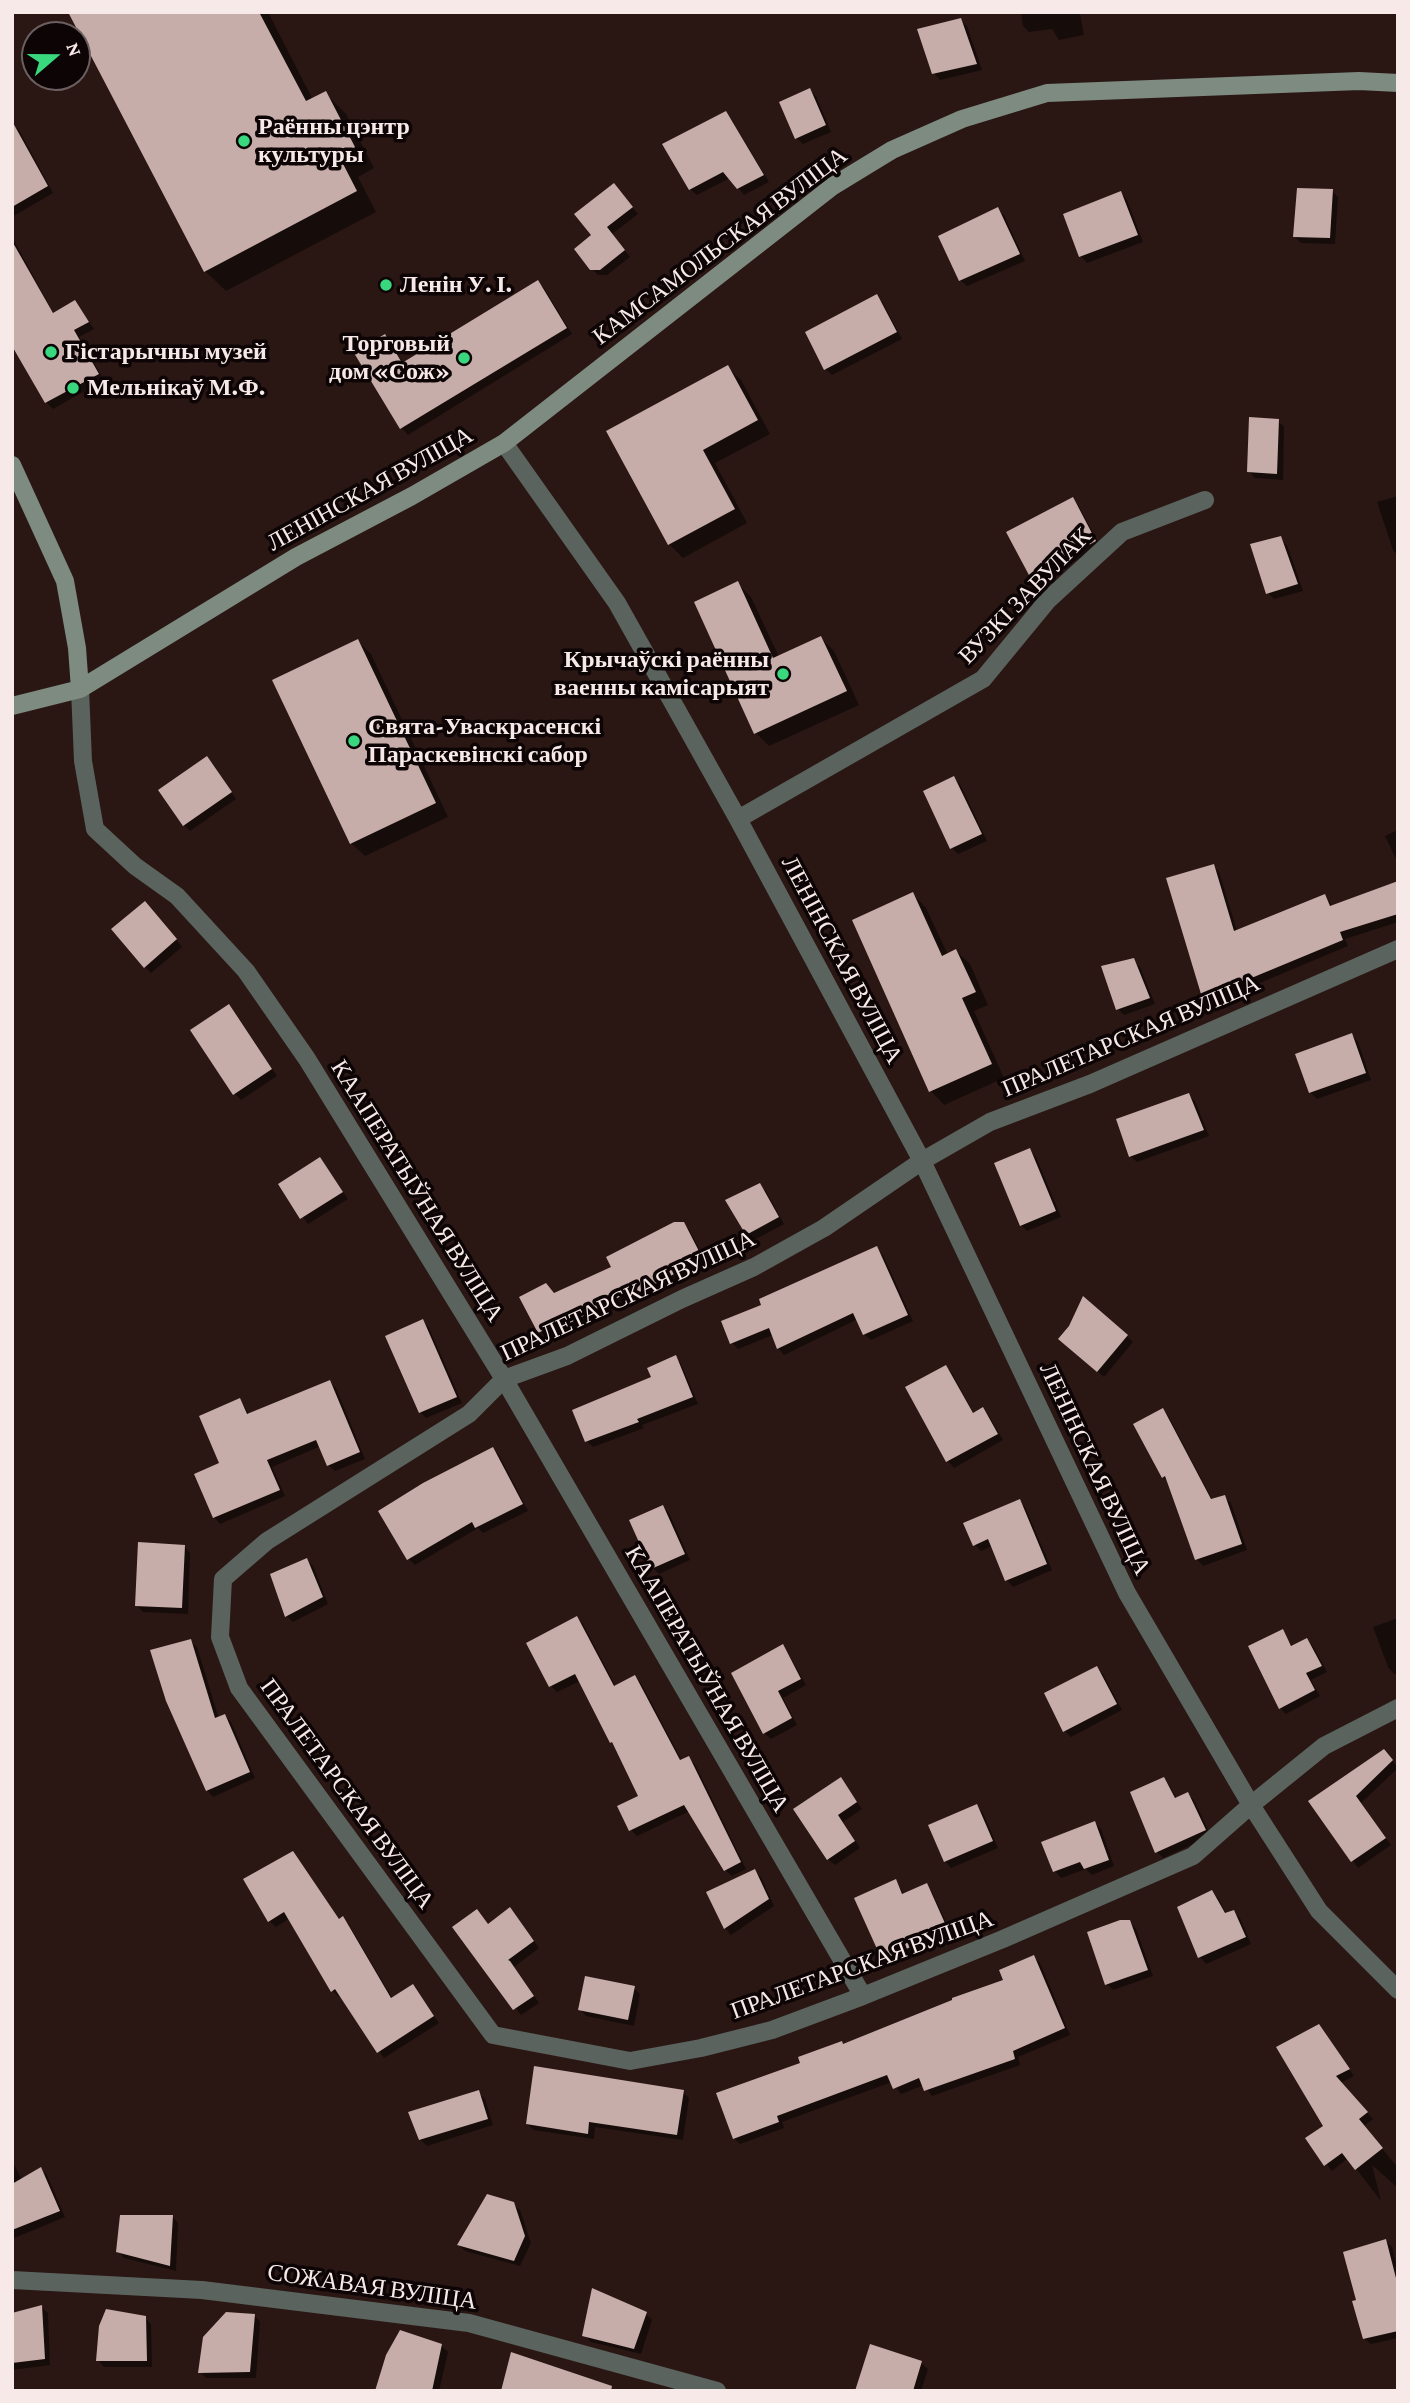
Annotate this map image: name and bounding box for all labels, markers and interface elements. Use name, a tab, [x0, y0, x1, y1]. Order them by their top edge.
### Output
north arrow	[21, 21, 91, 91]
text: N	[62, 40, 86, 59]
place label: Раённы цэнтр культуры	[258, 113, 410, 169]
marker: Раённы цэнтр культуры	[236, 133, 252, 149]
street label: КАМСАМОЛЬСКАЯ ВУЛІЦА	[587, 141, 853, 351]
place label: Ленін У. І.	[400, 271, 512, 299]
marker: Ленін У. І.	[378, 277, 394, 293]
place label: Торговый дом «Сож»	[329, 330, 450, 386]
place label: Гістарычны музей	[65, 338, 267, 366]
marker: Гістарычны музей	[43, 344, 59, 360]
marker: Торговый дом «Сож»	[456, 350, 472, 366]
place label: Мельнікаў М.Ф.	[87, 374, 265, 402]
marker: Мельнікаў М.Ф.	[65, 380, 81, 396]
street label: ЛЕНІНСКАЯ ВУЛІЦА	[262, 420, 478, 558]
street label: ВУЗКІ ЗАВУЛАК	[953, 522, 1097, 670]
place label: Крычаўскі раённы ваенны камісарыят	[554, 646, 769, 702]
marker: Крычаўскі раённы ваенны камісарыят	[775, 666, 791, 682]
place label: Свята-Уваскрасенскі Параскевінскі сабор	[368, 713, 601, 769]
marker: Свята-Уваскрасенскі Параскевінскі сабор	[346, 733, 362, 749]
street label: ЛЕНІНСКАЯ ВУЛІЦА	[775, 851, 909, 1069]
street label: ПРАЛЕТАРСКАЯ ВУЛІЦА	[998, 969, 1264, 1103]
street label: КААПЕРАТЫЎНАЯ ВУЛІЦА	[324, 1055, 510, 1327]
street label: ПРАЛЕТАРСКАЯ ВУЛІЦА	[496, 1224, 760, 1368]
street label: ЛЕНІНСКАЯ ВУЛІЦА	[1033, 1358, 1157, 1580]
street label: КААПЕРАТЫЎНАЯ ВУЛІЦА	[619, 1541, 795, 1817]
street label: ПРАЛЕТАРСКАЯ ВУЛІЦА	[254, 1673, 440, 1915]
street label: ПРАЛЕТАРСКАЯ ВУЛІЦА	[727, 1904, 997, 2026]
street label: СОЖАВАЯ ВУЛІЦА	[265, 2258, 479, 2316]

